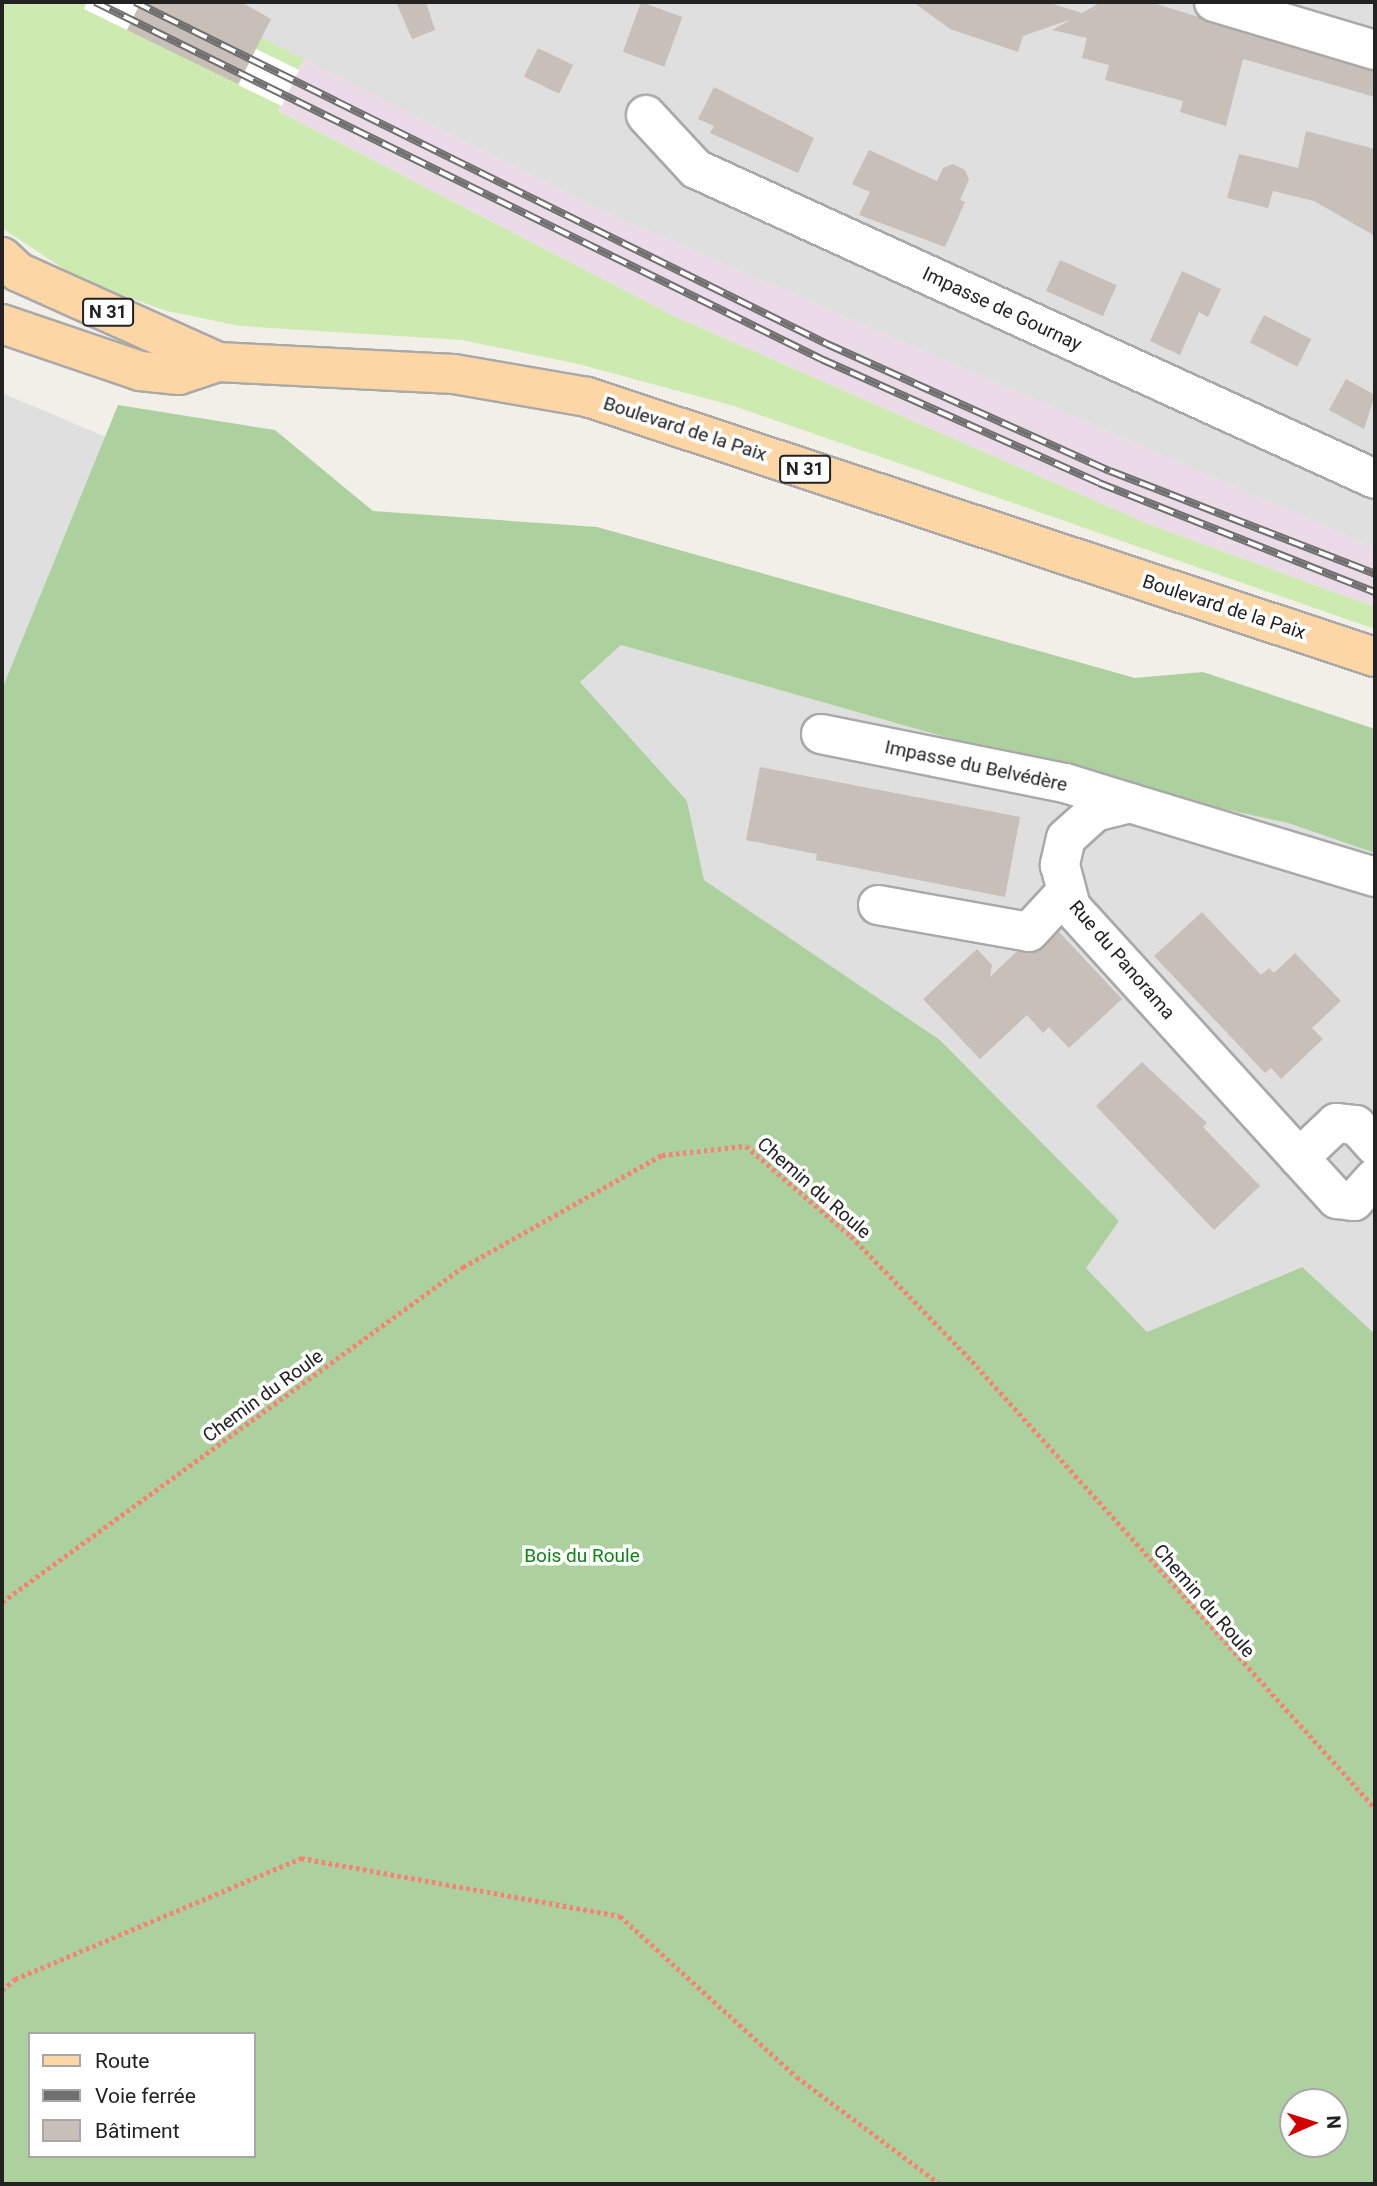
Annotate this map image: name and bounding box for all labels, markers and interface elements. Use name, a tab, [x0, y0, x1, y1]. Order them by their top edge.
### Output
street label: Impasse de Gournay	[919, 262, 1085, 356]
road number: N 31	[82, 298, 134, 326]
street label: Boulevard de la Paix	[601, 392, 769, 466]
road number: N 31	[779, 454, 831, 484]
street label: Boulevard de la Paix	[1140, 570, 1308, 644]
street label: Impasse du Belvédère	[883, 736, 1069, 796]
street label: Rue du Panorama	[1064, 896, 1180, 1024]
street label: Chemin du Roule	[753, 1132, 875, 1244]
street label: Chemin du Roule	[198, 1345, 328, 1447]
street label: Chemin du Roule	[1148, 1540, 1260, 1662]
park label: Bois du Roule	[524, 1545, 640, 1567]
legend	[28, 2032, 256, 2158]
text: Route	[95, 2049, 150, 2073]
text: Voie ferrée	[95, 2084, 196, 2108]
north arrow	[1279, 2088, 1349, 2158]
text: N	[1322, 2115, 1345, 2129]
text: Bâtiment	[95, 2119, 180, 2143]

